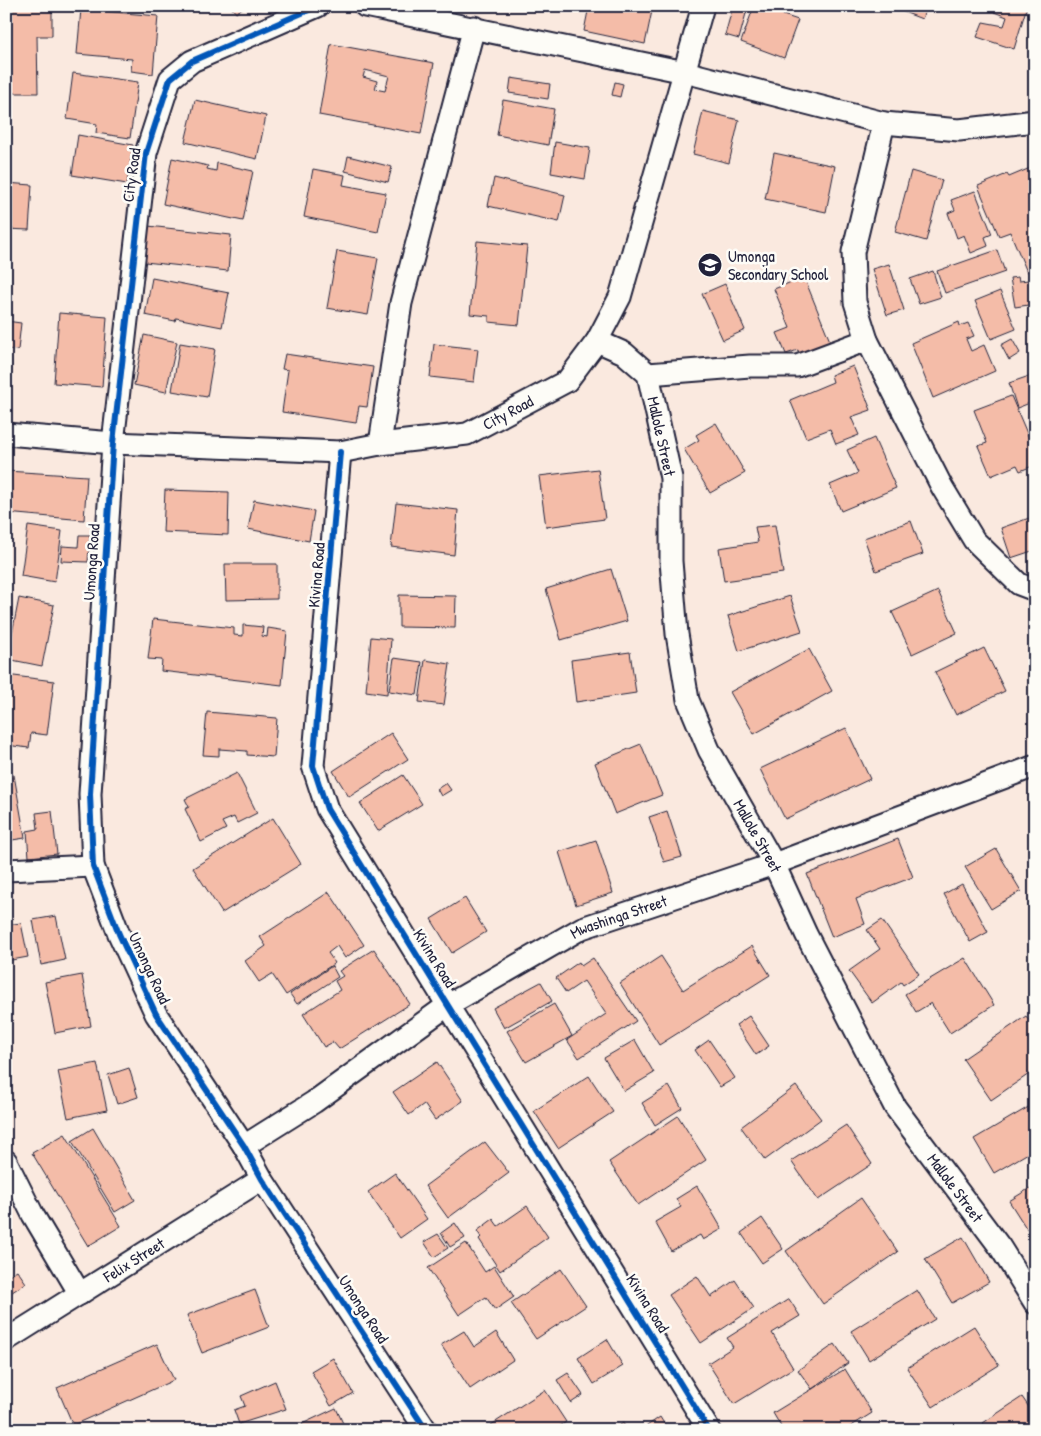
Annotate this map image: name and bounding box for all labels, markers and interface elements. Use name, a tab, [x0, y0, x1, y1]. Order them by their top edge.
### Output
street label: City Road	[116, 146, 146, 204]
place label: Umonga Secondary School	[728, 245, 829, 285]
school or university icon: Umonga Secondary School	[697, 252, 723, 278]
street label: City Road	[478, 390, 537, 435]
street label: Mallole Street	[642, 394, 681, 478]
street label: Umonga Road	[77, 523, 105, 601]
street label: Kivina Road	[302, 541, 330, 609]
street label: Mallole Street	[728, 795, 787, 876]
street label: Mwashinga Street	[566, 889, 670, 944]
street label: Kivina Road	[408, 924, 462, 992]
street label: Umonga Road	[124, 929, 176, 1007]
street label: Mallole Street	[923, 1149, 989, 1227]
street label: Felix Street	[98, 1232, 169, 1288]
street label: Kivina Road	[621, 1269, 675, 1337]
street label: Umonga Road	[334, 1271, 394, 1347]

